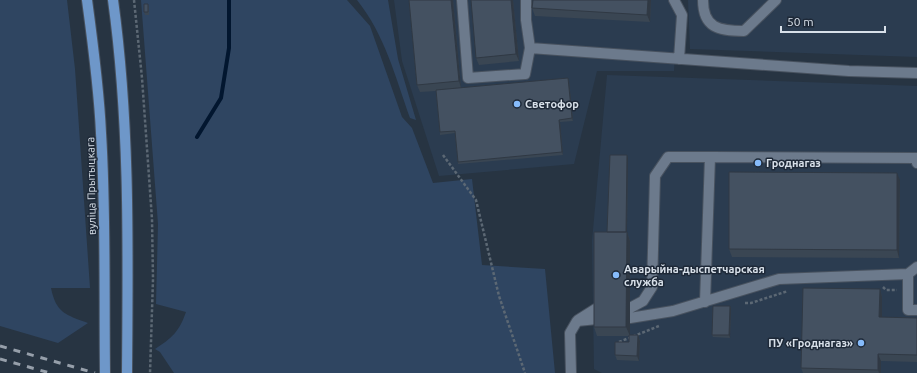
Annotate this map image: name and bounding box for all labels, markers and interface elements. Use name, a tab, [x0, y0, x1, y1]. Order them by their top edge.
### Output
scale bar	[781, 8, 885, 34]
text: 50 m	[787, 15, 814, 28]
place label: Светофор	[525, 98, 579, 110]
marker: Светофор	[512, 99, 522, 109]
street label: вуліца Прытыцкага	[84, 137, 98, 235]
place label: Гроднагаз	[766, 157, 821, 169]
marker: Гроднагаз	[753, 158, 763, 168]
place label: Аварыйна-дыспетчарская служба	[624, 263, 765, 288]
marker: Аварыйна-дыспетчарская служба	[611, 270, 621, 280]
place label: ПУ «Гроднагаз»	[768, 337, 853, 349]
marker: ПУ «Гроднагаз»	[856, 338, 866, 348]

